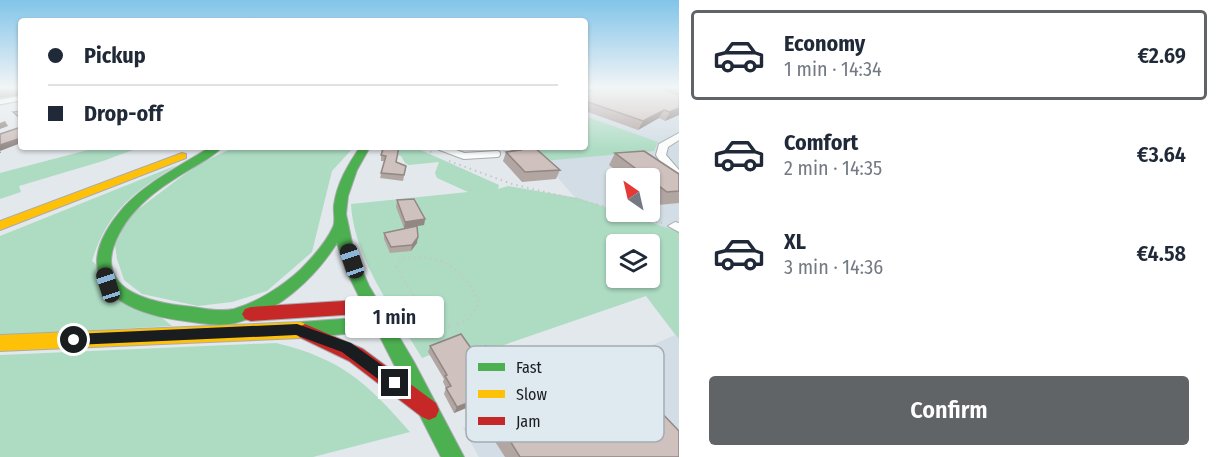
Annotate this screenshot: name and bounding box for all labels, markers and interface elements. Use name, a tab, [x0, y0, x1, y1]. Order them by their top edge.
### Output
icon: car	[712, 28, 766, 82]
text: Economy	[784, 30, 865, 57]
text: Pickup	[84, 42, 146, 69]
text: €2.69	[1137, 42, 1186, 69]
text: 1 min · 14:34	[784, 57, 882, 81]
text: Drop-off	[84, 100, 163, 127]
icon: car	[712, 127, 766, 181]
text: Comfort	[784, 129, 858, 156]
text: €3.64	[1137, 141, 1186, 168]
text: 2 min · 14:35	[784, 156, 882, 180]
north arrow	[606, 168, 660, 222]
map controls	[606, 168, 660, 288]
icon: car	[712, 226, 766, 280]
text: XL	[784, 228, 806, 255]
button: layers	[606, 234, 660, 288]
text: €4.58	[1137, 240, 1186, 267]
car	[338, 241, 366, 281]
text: 3 min · 14:36	[784, 255, 883, 279]
car	[94, 265, 122, 305]
callout: 1 min	[346, 296, 444, 338]
text: 1 min	[373, 305, 416, 329]
route start	[60, 326, 87, 353]
legend	[466, 346, 664, 442]
text: Fast	[516, 358, 543, 377]
route end	[381, 369, 408, 396]
button: Confirm	[709, 376, 1189, 445]
text: Slow	[516, 385, 547, 404]
text: Jam	[516, 412, 541, 431]

